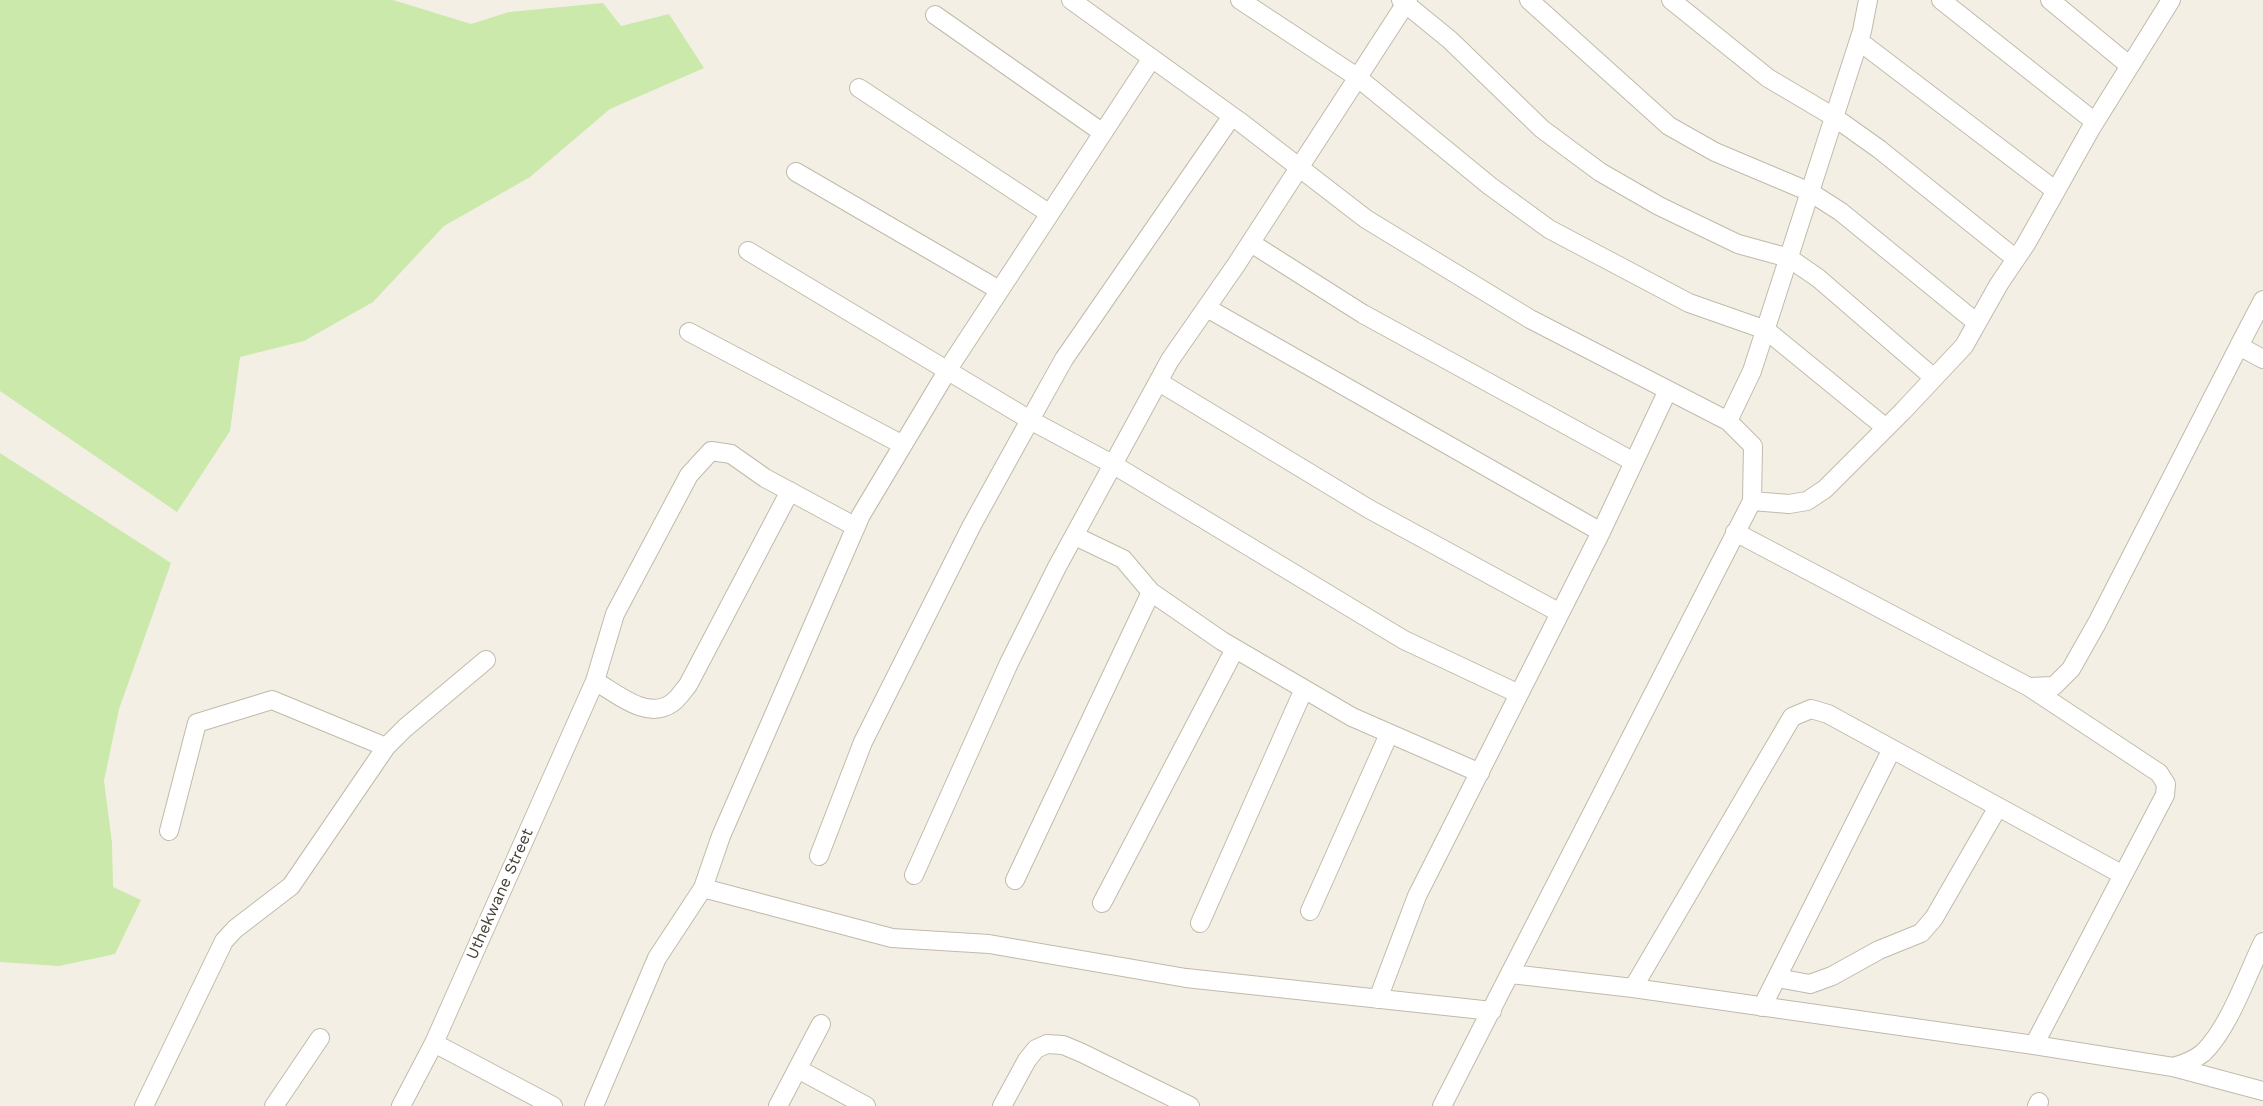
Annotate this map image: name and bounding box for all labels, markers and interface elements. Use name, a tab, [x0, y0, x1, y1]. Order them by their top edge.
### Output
street label: Uthekwane Street	[463, 826, 537, 962]

